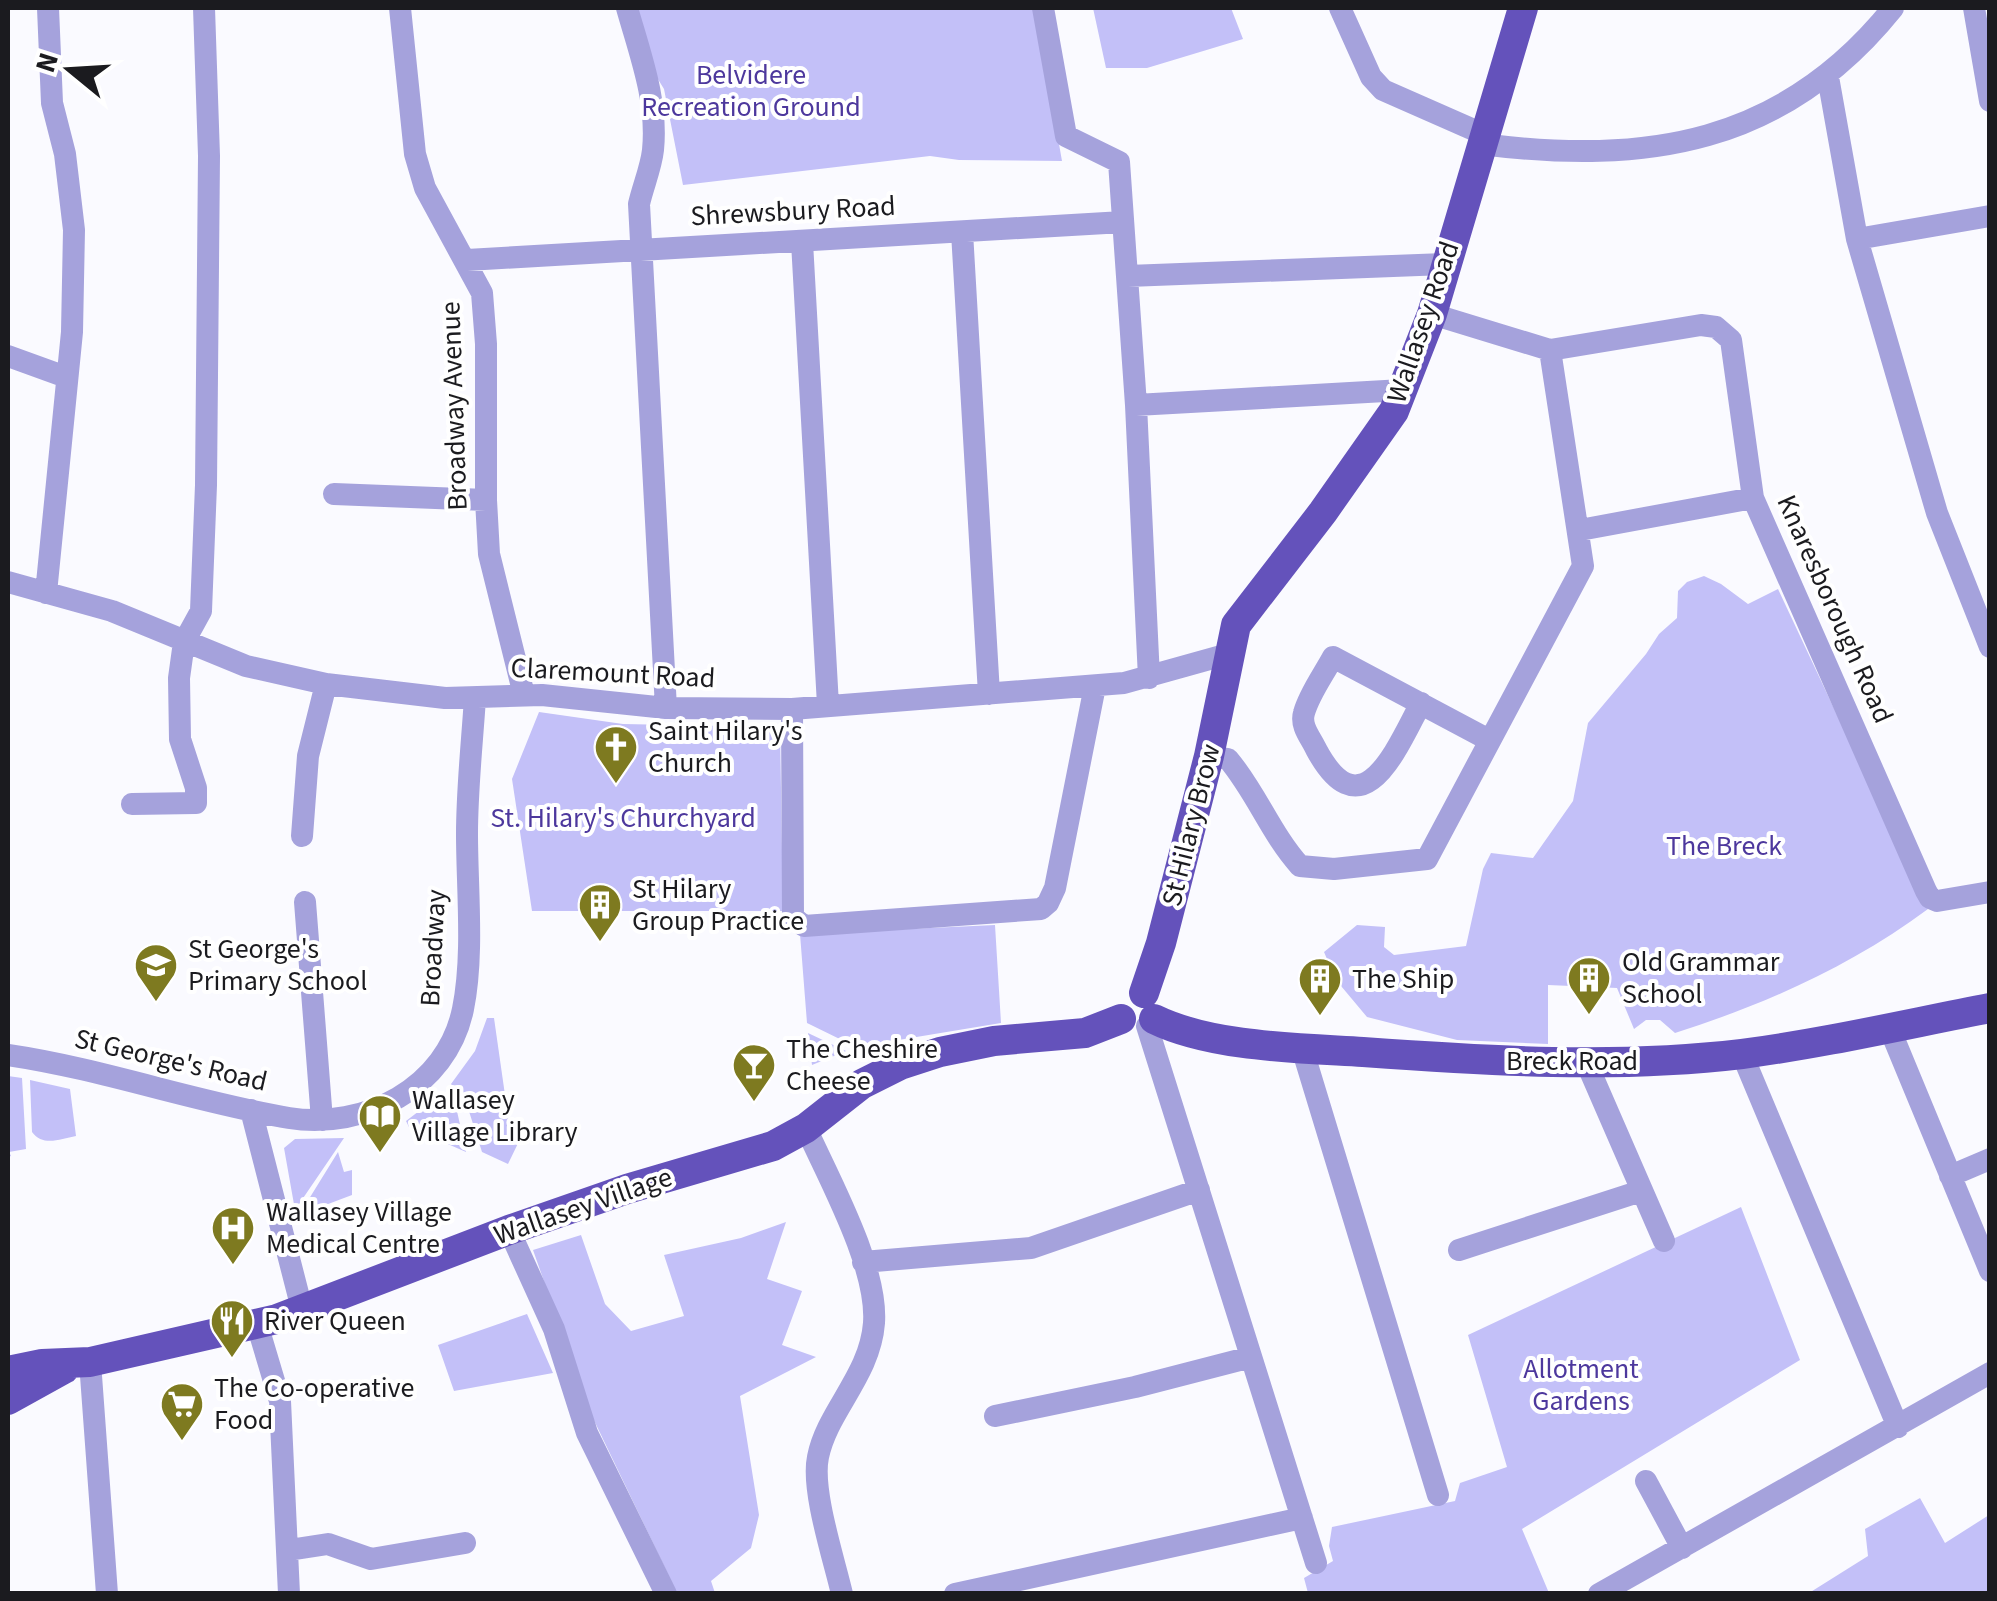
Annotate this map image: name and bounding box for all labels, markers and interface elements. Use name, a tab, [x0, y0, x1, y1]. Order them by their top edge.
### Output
north arrow	[20, 20, 120, 120]
text: N	[25, 48, 69, 78]
park label: Belvidere Recreation Ground	[641, 55, 861, 127]
street label: Shrewsbury Road	[689, 186, 897, 236]
street label: Wallasey Road	[1377, 236, 1469, 408]
street label: Broadway Avenue	[430, 301, 478, 511]
street label: Knaresborough Road	[1767, 488, 1903, 730]
street label: Claremount Road	[510, 648, 716, 698]
place label: Saint Hilary's Church	[648, 711, 802, 783]
church icon: Saint Hilary's Church	[593, 724, 639, 785]
street label: St Hilary Brow	[1152, 740, 1230, 910]
park label: St. Hilary's Churchyard	[490, 798, 756, 838]
park label: The Breck	[1666, 826, 1782, 866]
place label: St Hilary Group Practice	[632, 869, 804, 941]
building icon: St Hilary Group Practice	[577, 882, 623, 943]
street label: Broadway	[410, 888, 456, 1008]
place label: St George's Primary School	[188, 929, 367, 1001]
school or university icon: St George's Primary School	[133, 942, 179, 1003]
place label: Old Grammar School	[1622, 942, 1780, 1014]
building icon: Old Grammar School	[1566, 955, 1612, 1016]
building icon: The Ship	[1297, 956, 1343, 1017]
place label: The Ship	[1352, 959, 1454, 999]
street label: St George's Road	[71, 1018, 271, 1102]
place label: The Cheshire Cheese	[786, 1029, 938, 1101]
street label: Breck Road	[1506, 1041, 1638, 1081]
bar icon: The Cheshire Cheese	[731, 1042, 777, 1103]
place label: Wallasey Village Library	[412, 1080, 578, 1152]
library icon: Wallasey Village Library	[357, 1093, 403, 1154]
street label: Wallasey Village	[489, 1157, 677, 1255]
place label: Wallasey Village Medical Centre	[266, 1192, 452, 1264]
hospital icon: Wallasey Village Medical Centre	[210, 1205, 256, 1266]
restaurant icon: River Queen	[209, 1298, 255, 1359]
place label: River Queen	[264, 1301, 406, 1341]
park label: Allotment Gardens	[1523, 1349, 1639, 1421]
place label: The Co-operative Food	[214, 1368, 414, 1440]
supermarket icon: The Co-operative Food	[159, 1381, 205, 1442]

